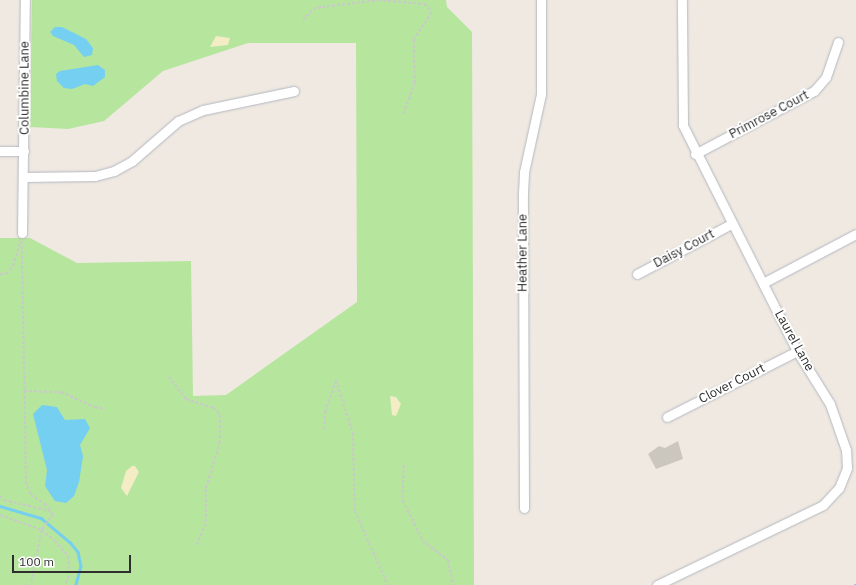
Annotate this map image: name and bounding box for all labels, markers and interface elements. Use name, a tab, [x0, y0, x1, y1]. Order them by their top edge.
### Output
street label: Columbine Lane	[17, 41, 33, 135]
street label: Primrose Court	[727, 88, 811, 142]
street label: Heather Lane	[515, 214, 531, 292]
street label: Daisy Court	[651, 226, 717, 272]
street label: Laurel Lane	[771, 308, 817, 374]
street label: Clover Court	[696, 361, 768, 407]
scale bar	[14, 547, 133, 573]
text: 100 m	[19, 554, 54, 569]

